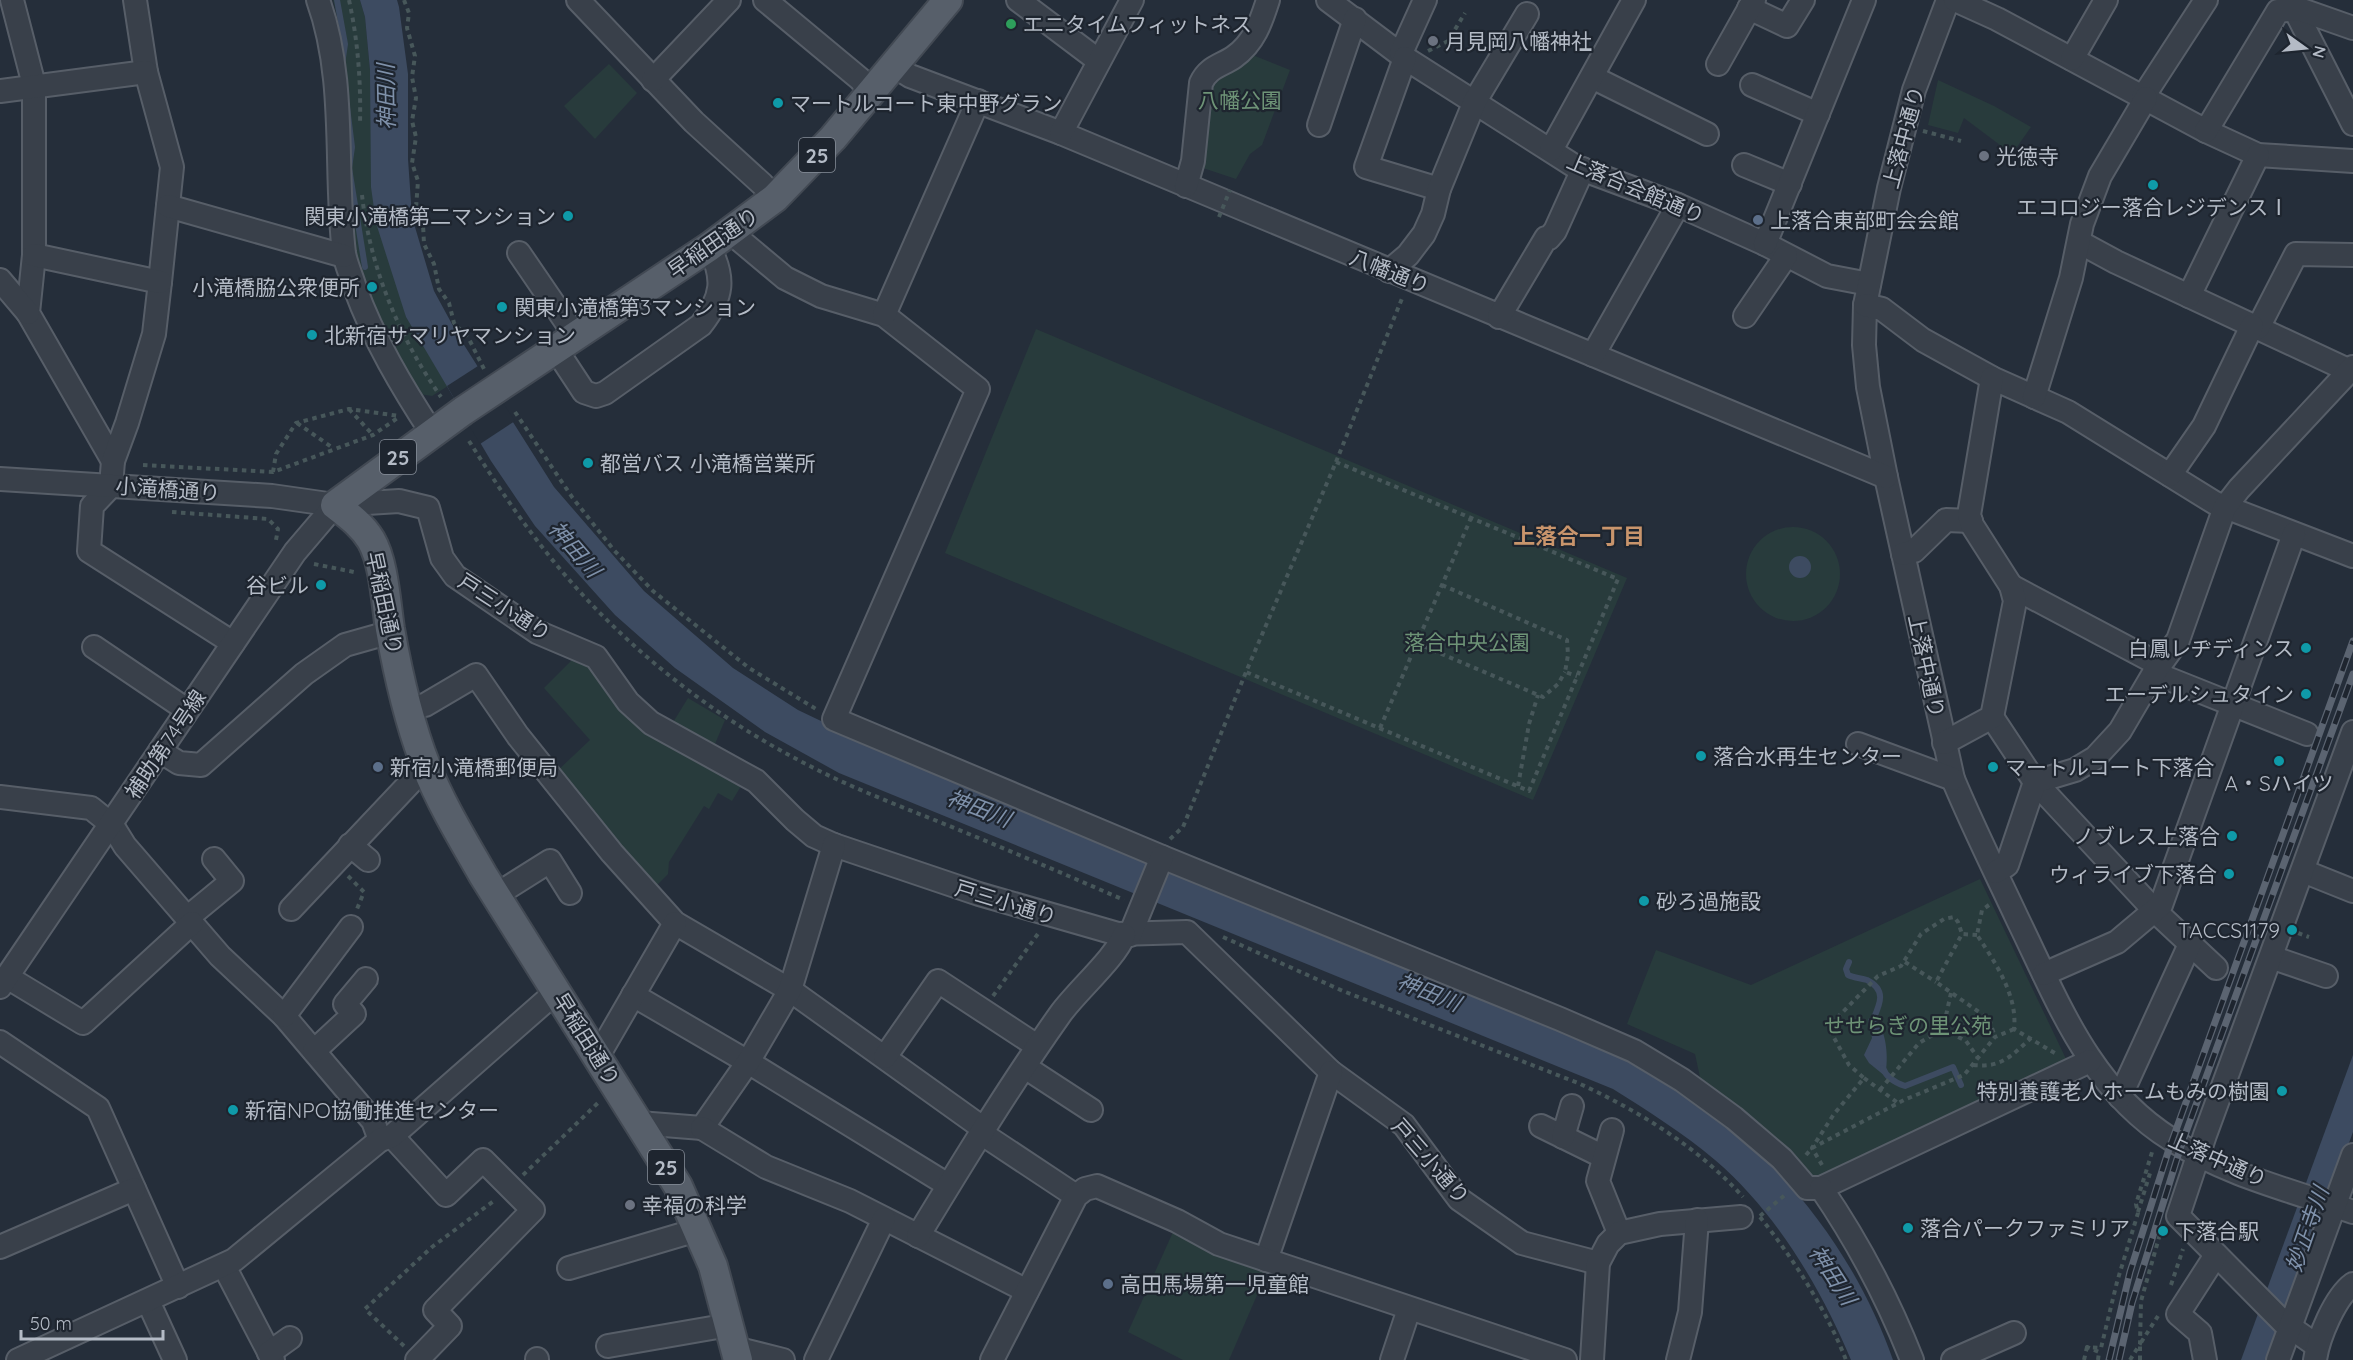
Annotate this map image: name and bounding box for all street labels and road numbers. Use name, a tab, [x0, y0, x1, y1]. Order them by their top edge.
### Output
street label: 上落中通り	[1877, 83, 1929, 191]
road number: 25	[799, 138, 835, 172]
street label: 上落合会館通り	[1563, 147, 1709, 229]
street label: 早稲田通り	[663, 201, 763, 283]
street label: 八幡通り	[1346, 243, 1434, 299]
road number: 25	[380, 440, 416, 474]
street label: 小滝橋通り	[115, 472, 221, 506]
street label: 早稲田通り	[361, 549, 409, 657]
street label: 戸三小通り	[454, 568, 556, 646]
street label: 上落中通り	[1903, 612, 1951, 720]
street label: 補助第74号線	[119, 685, 211, 803]
street label: 戸三小通り	[952, 874, 1060, 930]
street label: 早稲田通り	[548, 988, 626, 1090]
street label: 戸三小通り	[1387, 1113, 1475, 1209]
street label: 上落中通り	[2165, 1126, 2271, 1192]
road number: 25	[648, 1150, 684, 1184]

